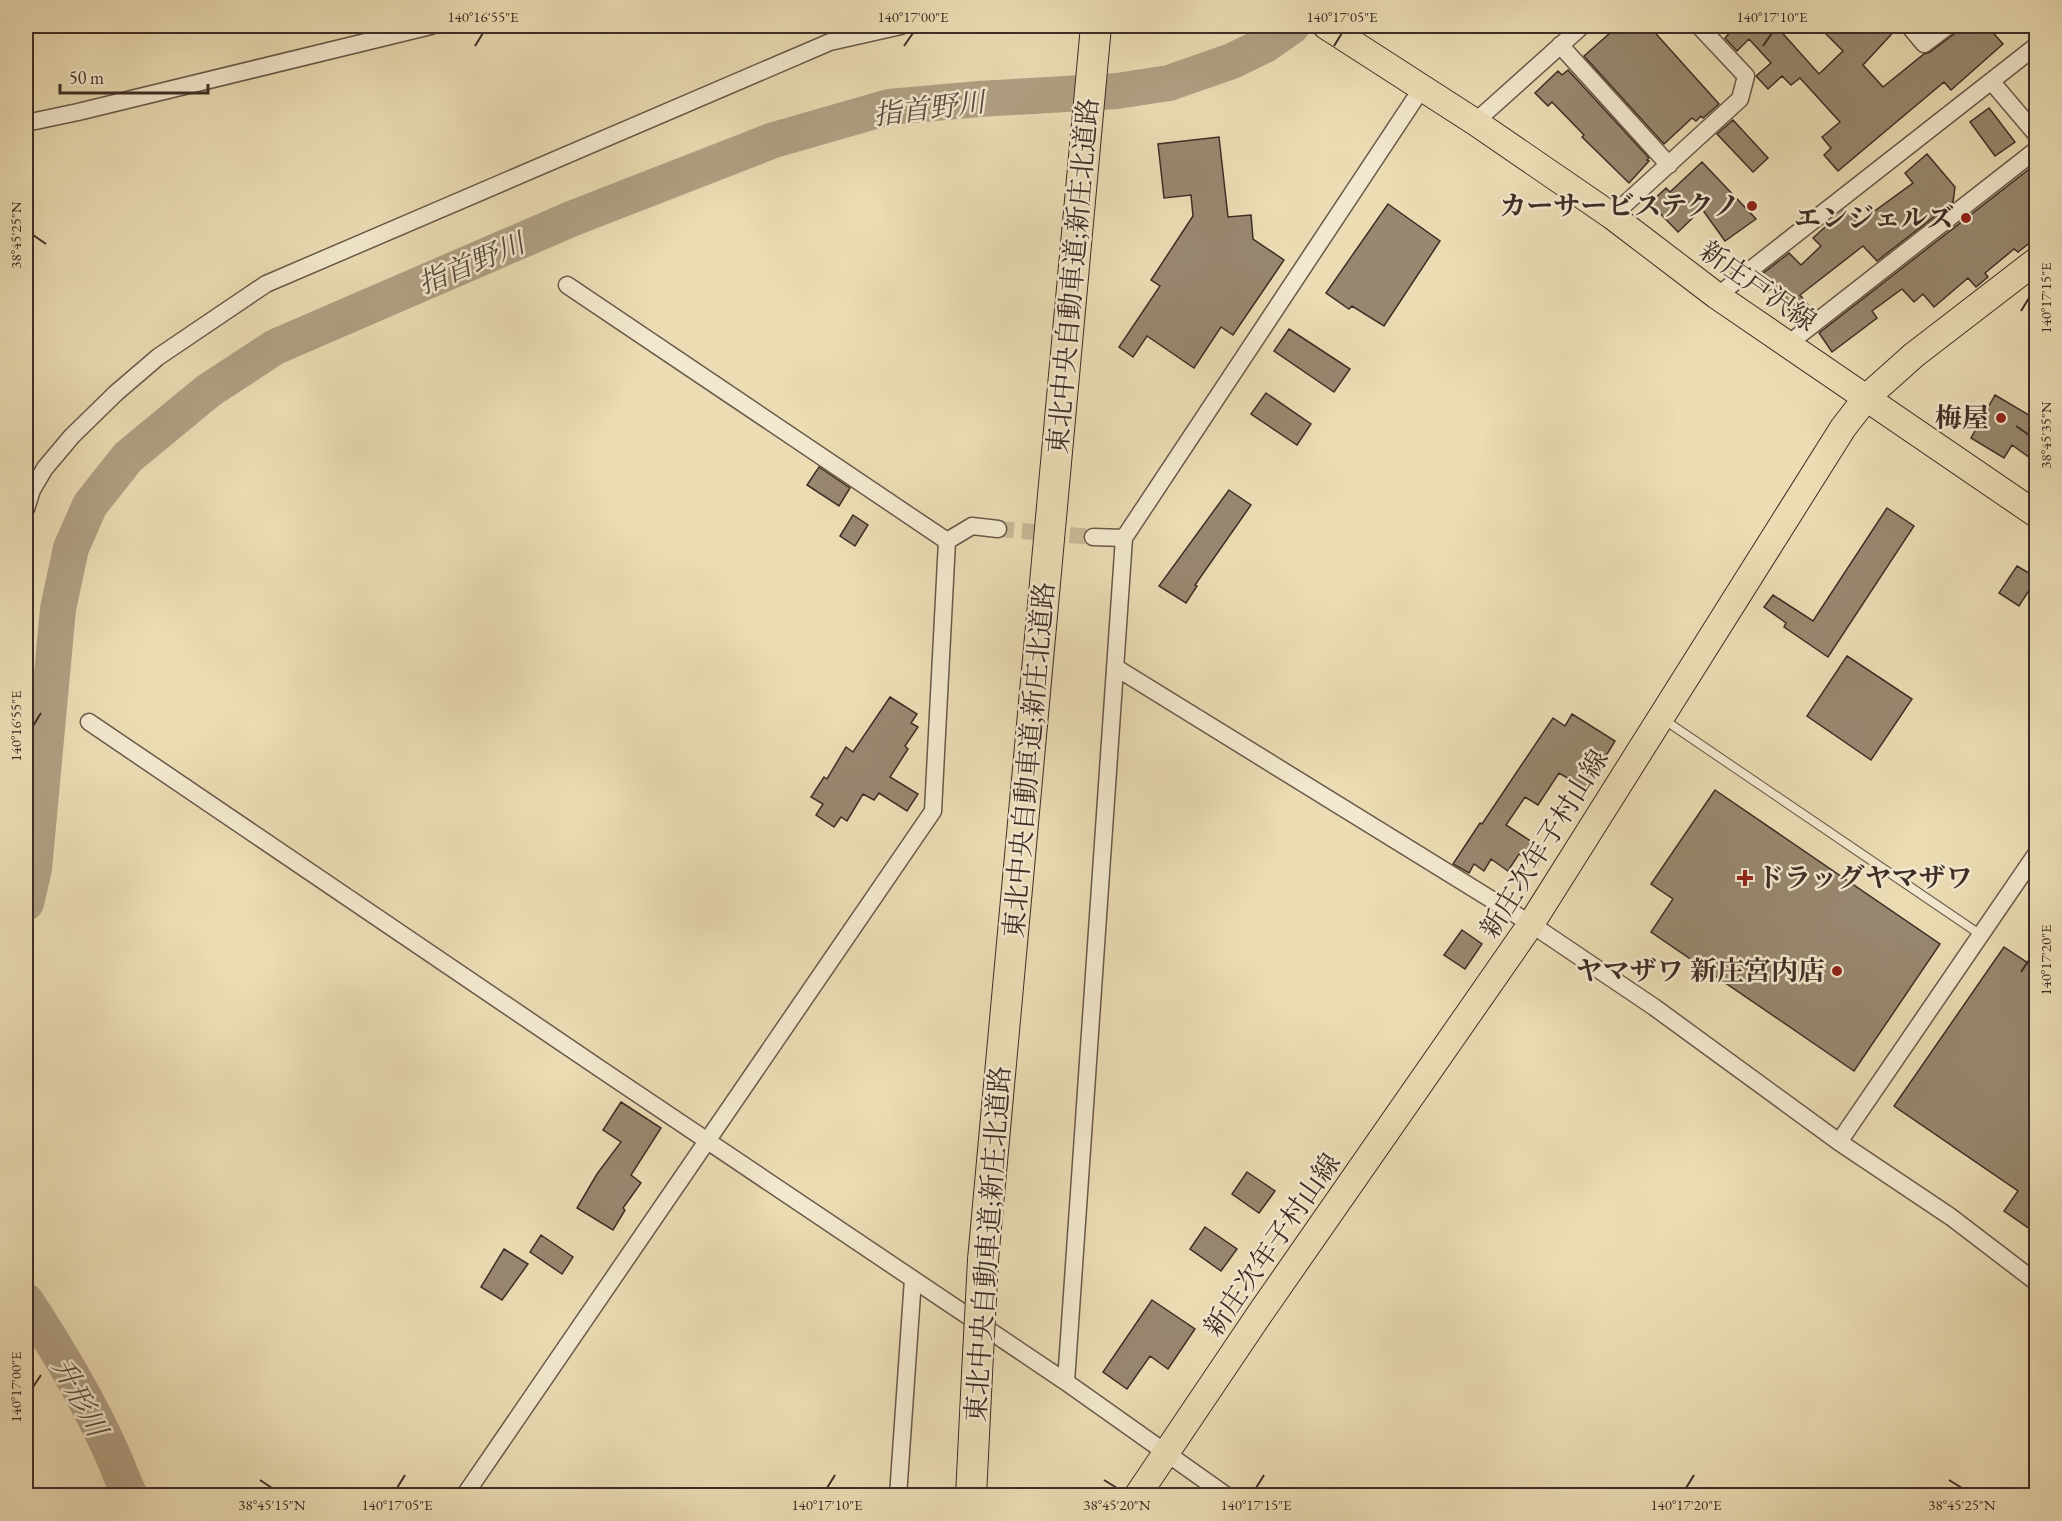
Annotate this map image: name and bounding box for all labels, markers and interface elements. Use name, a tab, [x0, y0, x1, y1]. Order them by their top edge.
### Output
text: 140°16'55"E	[447, 7, 519, 26]
text: 140°17'00"E	[877, 7, 949, 26]
text: 140°17'05"E	[1306, 7, 1378, 26]
text: 140°17'10"E	[1736, 7, 1808, 26]
scale bar	[60, 57, 208, 95]
text: 50 m	[69, 66, 104, 89]
water label: 指首野川	[871, 83, 990, 133]
street label: 東北中央自動車道;新庄北道路	[1040, 97, 1105, 455]
place label: カーサービステクノ	[1499, 188, 1740, 223]
marker: カーサービステクノ	[1745, 199, 1759, 213]
place label: エンジェルズ	[1794, 200, 1954, 235]
text: 38°45'25"N	[6, 201, 25, 269]
marker: エンジェルズ	[1959, 211, 1973, 225]
water label: 指首野川	[412, 223, 532, 301]
street label: 新庄戸沢線	[1693, 233, 1824, 339]
text: 140°17'15"E	[2036, 262, 2055, 334]
place label: 梅屋	[1935, 400, 1989, 435]
text: 38°45'35"N	[2036, 401, 2055, 469]
marker: 梅屋	[1994, 411, 2008, 425]
street label: 東北中央自動車道;新庄北道路	[996, 581, 1061, 939]
text: 140°16'55"E	[6, 690, 25, 762]
street label: 新庄次年子村山線	[1472, 743, 1616, 945]
place label: ドラッグヤマザワ	[1757, 860, 1972, 895]
marker: ドラッグヤマザワ	[1738, 871, 1752, 885]
text: 140°17'20"E	[2036, 924, 2055, 996]
place label: ヤマザワ 新庄宮内店	[1576, 953, 1825, 988]
marker: ヤマザワ 新庄宮内店	[1830, 964, 1844, 978]
street label: 東北中央自動車道;新庄北道路	[958, 1065, 1017, 1423]
street label: 新庄次年子村山線	[1195, 1146, 1348, 1343]
text: 140°17'00"E	[6, 1351, 25, 1423]
water label: 升形川	[44, 1351, 117, 1445]
text: 38°45'15"N	[238, 1495, 306, 1514]
text: 140°17'05"E	[361, 1495, 433, 1514]
text: 140°17'10"E	[791, 1495, 863, 1514]
text: 38°45'20"N	[1083, 1495, 1151, 1514]
text: 140°17'15"E	[1220, 1495, 1292, 1514]
text: 140°17'20"E	[1650, 1495, 1722, 1514]
text: 38°45'25"N	[1928, 1495, 1996, 1514]

